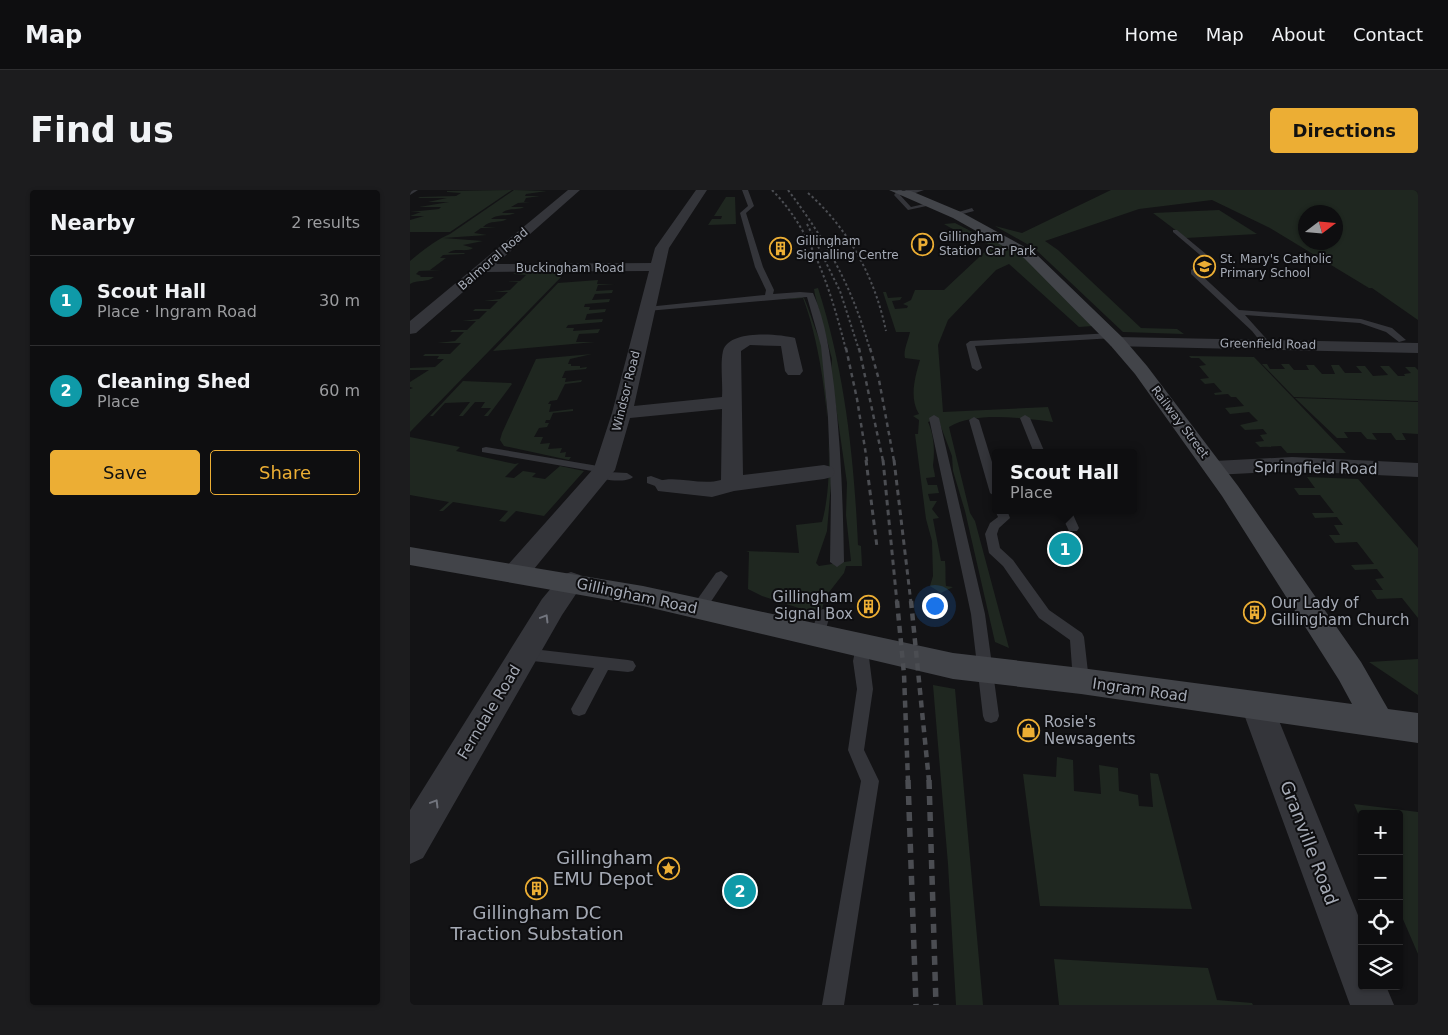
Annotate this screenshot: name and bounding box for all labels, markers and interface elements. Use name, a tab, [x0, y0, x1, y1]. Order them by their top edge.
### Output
text: Map	[25, 21, 82, 49]
text: Home	[1125, 24, 1178, 45]
text: Map	[1206, 24, 1244, 45]
text: About	[1272, 24, 1325, 45]
text: Contact	[1353, 24, 1423, 45]
button: Directions	[1270, 108, 1418, 153]
text: Find us	[30, 110, 174, 150]
north arrow	[1298, 205, 1343, 250]
text: Nearby	[50, 211, 135, 235]
text: 2 results	[291, 213, 360, 232]
street label: Balmoral Road	[455, 225, 531, 293]
place label: Gillingham Station Car Park	[939, 230, 1036, 258]
parking icon: Gillingham Station Car Park	[911, 232, 935, 256]
place label: Gillingham Signalling Centre	[796, 234, 899, 262]
building icon: Gillingham Signalling Centre	[768, 236, 792, 260]
place label: St. Mary's Catholic Primary School	[1220, 252, 1332, 280]
school or university icon: St. Mary's Catholic Primary School	[1192, 254, 1216, 278]
street label: Buckingham Road	[516, 261, 624, 275]
text: Scout Hall	[97, 280, 206, 302]
text: 1	[60, 291, 72, 310]
text: 30 m	[319, 291, 360, 310]
text: Place · Ingram Road	[97, 302, 257, 321]
street label: Greenfield Road	[1220, 336, 1316, 352]
street label: Windsor Road	[609, 349, 643, 433]
text: Cleaning Shed	[97, 370, 251, 392]
text: 2	[60, 381, 72, 400]
text: 60 m	[319, 381, 360, 400]
street label: Railway Street	[1148, 383, 1212, 461]
text: Place	[97, 392, 140, 411]
popup	[992, 449, 1137, 514]
button: Save	[50, 450, 200, 495]
button: Share	[210, 450, 360, 495]
street label: Springfield Road	[1254, 458, 1378, 478]
text: Scout Hall	[1010, 461, 1119, 483]
text: Place	[1010, 483, 1053, 502]
pin: 1	[1049, 530, 1081, 568]
street label: Gillingham Road	[575, 574, 699, 618]
place label: Gillingham Signal Box	[772, 588, 853, 623]
your location	[922, 593, 948, 619]
building icon: Gillingham Signal Box	[857, 594, 881, 618]
place label: Our Lady of Gillingham Church	[1271, 594, 1409, 629]
building icon: Our Lady of Gillingham Church	[1243, 600, 1267, 624]
one-way arrow	[539, 615, 549, 624]
street label: Ferndale Road	[454, 662, 524, 762]
street label: Ingram Road	[1091, 674, 1189, 706]
place label: Rosie's Newsagents	[1044, 713, 1136, 748]
shop icon: Rosie's Newsagents	[1016, 719, 1040, 743]
street label: Granville Road	[1276, 778, 1343, 908]
one-way arrow	[428, 799, 438, 808]
map controls	[1358, 810, 1403, 990]
button: +	[1358, 810, 1403, 855]
place label: Gillingham EMU Depot	[553, 847, 653, 889]
button: −	[1358, 855, 1403, 900]
place icon: Gillingham EMU Depot	[657, 856, 681, 880]
pin: 2	[724, 872, 756, 910]
building icon: Gillingham DC Traction Substation	[525, 876, 549, 900]
button: locate	[1358, 900, 1403, 945]
place label: Gillingham DC Traction Substation	[449, 902, 624, 944]
button: layers	[1358, 945, 1403, 990]

